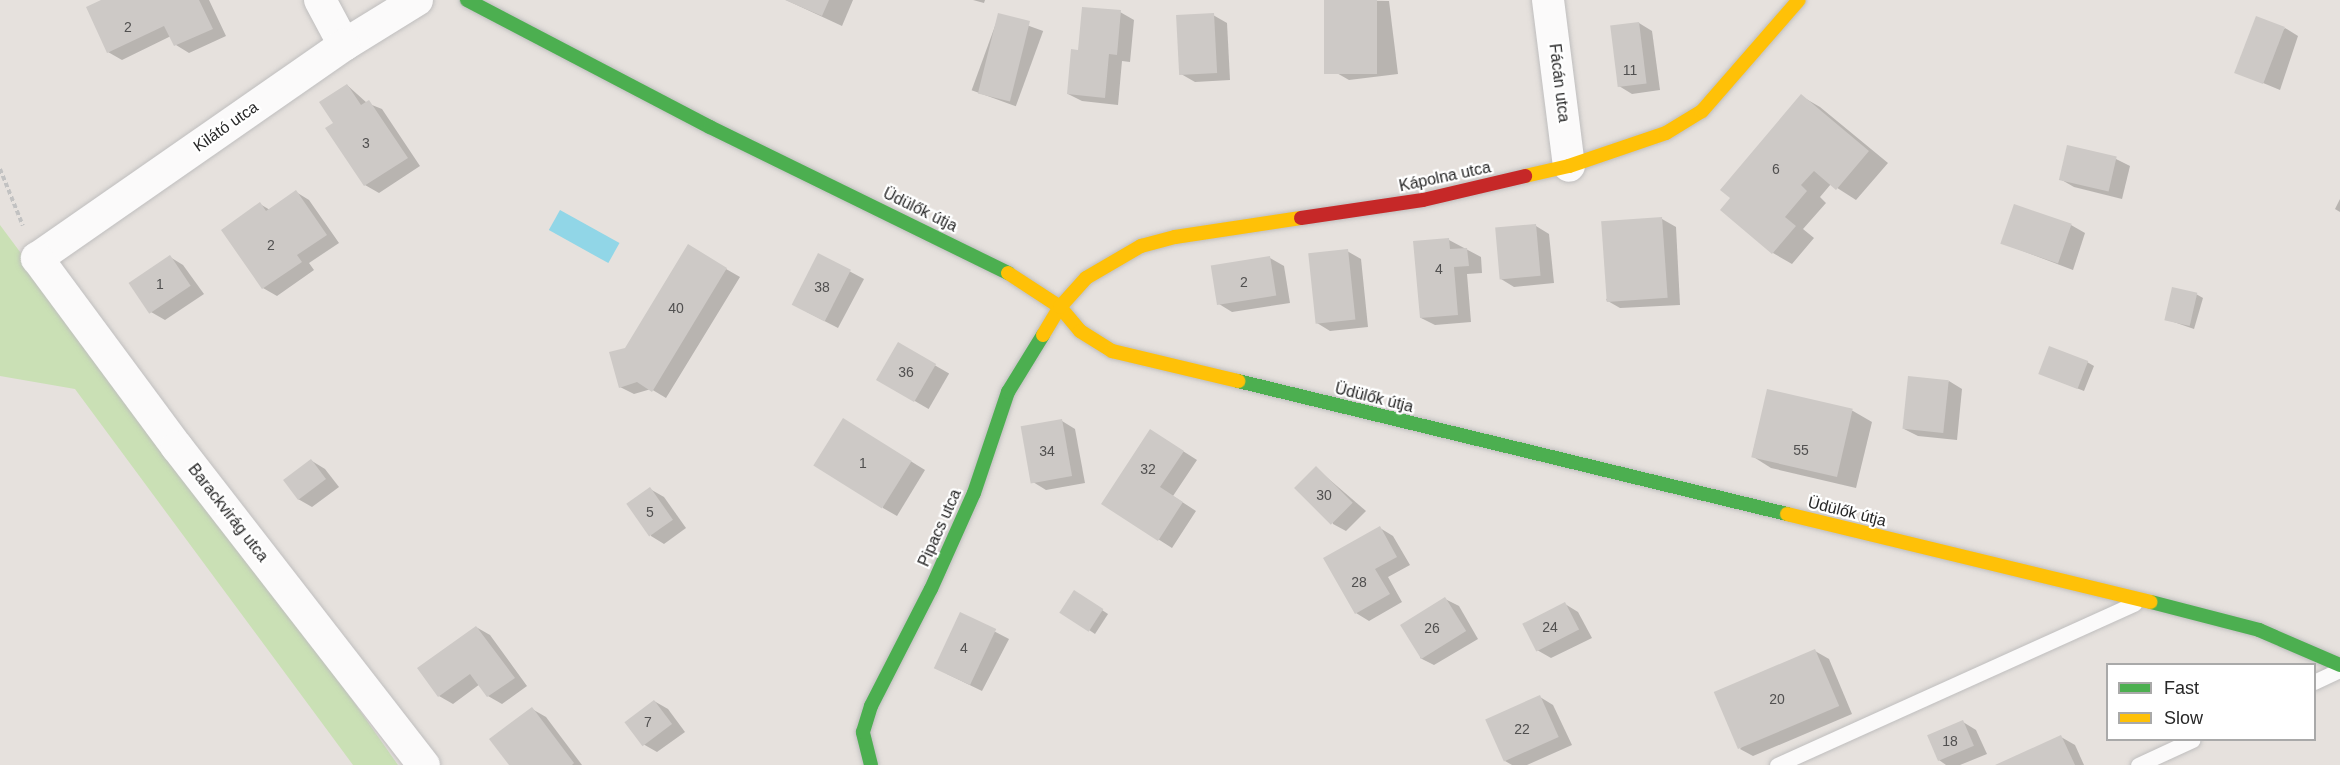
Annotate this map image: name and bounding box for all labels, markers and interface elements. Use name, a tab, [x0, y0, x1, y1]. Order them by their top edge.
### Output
house number: 2	[124, 19, 132, 35]
street label: Fácán utca	[1545, 43, 1573, 123]
house number: 11	[1623, 62, 1637, 78]
street label: Kilátó utca	[190, 98, 262, 156]
house number: 3	[362, 135, 370, 151]
street label: Kápolna utca	[1397, 158, 1493, 196]
house number: 6	[1772, 161, 1780, 177]
street label: Üdülők útja	[880, 184, 960, 236]
house number: 2	[267, 237, 275, 253]
house number: 4	[1435, 261, 1443, 277]
house number: 2	[1240, 274, 1248, 290]
house number: 1	[156, 276, 164, 292]
house number: 38	[814, 279, 830, 295]
house number: 40	[668, 300, 684, 316]
house number: 36	[898, 364, 914, 380]
street label: Üdülők útja	[1333, 379, 1415, 417]
house number: 55	[1793, 442, 1809, 458]
house number: 34	[1039, 443, 1055, 459]
house number: 1	[859, 455, 867, 471]
street label: Barackvirág utca	[184, 460, 272, 566]
house number: 32	[1140, 461, 1156, 477]
street label: Pipacs utca	[914, 486, 966, 570]
house number: 30	[1316, 487, 1332, 503]
street label: Üdülők útja	[1806, 493, 1888, 531]
house number: 5	[646, 504, 654, 520]
house number: 28	[1351, 574, 1367, 590]
house number: 24	[1542, 619, 1558, 635]
house number: 26	[1424, 620, 1440, 636]
house number: 4	[960, 640, 968, 656]
legend	[2106, 663, 2316, 741]
text: Fast	[2164, 678, 2199, 698]
house number: 20	[1769, 691, 1785, 707]
text: Slow	[2164, 708, 2203, 728]
house number: 7	[644, 714, 652, 730]
house number: 22	[1514, 721, 1530, 737]
house number: 18	[1942, 733, 1958, 749]

